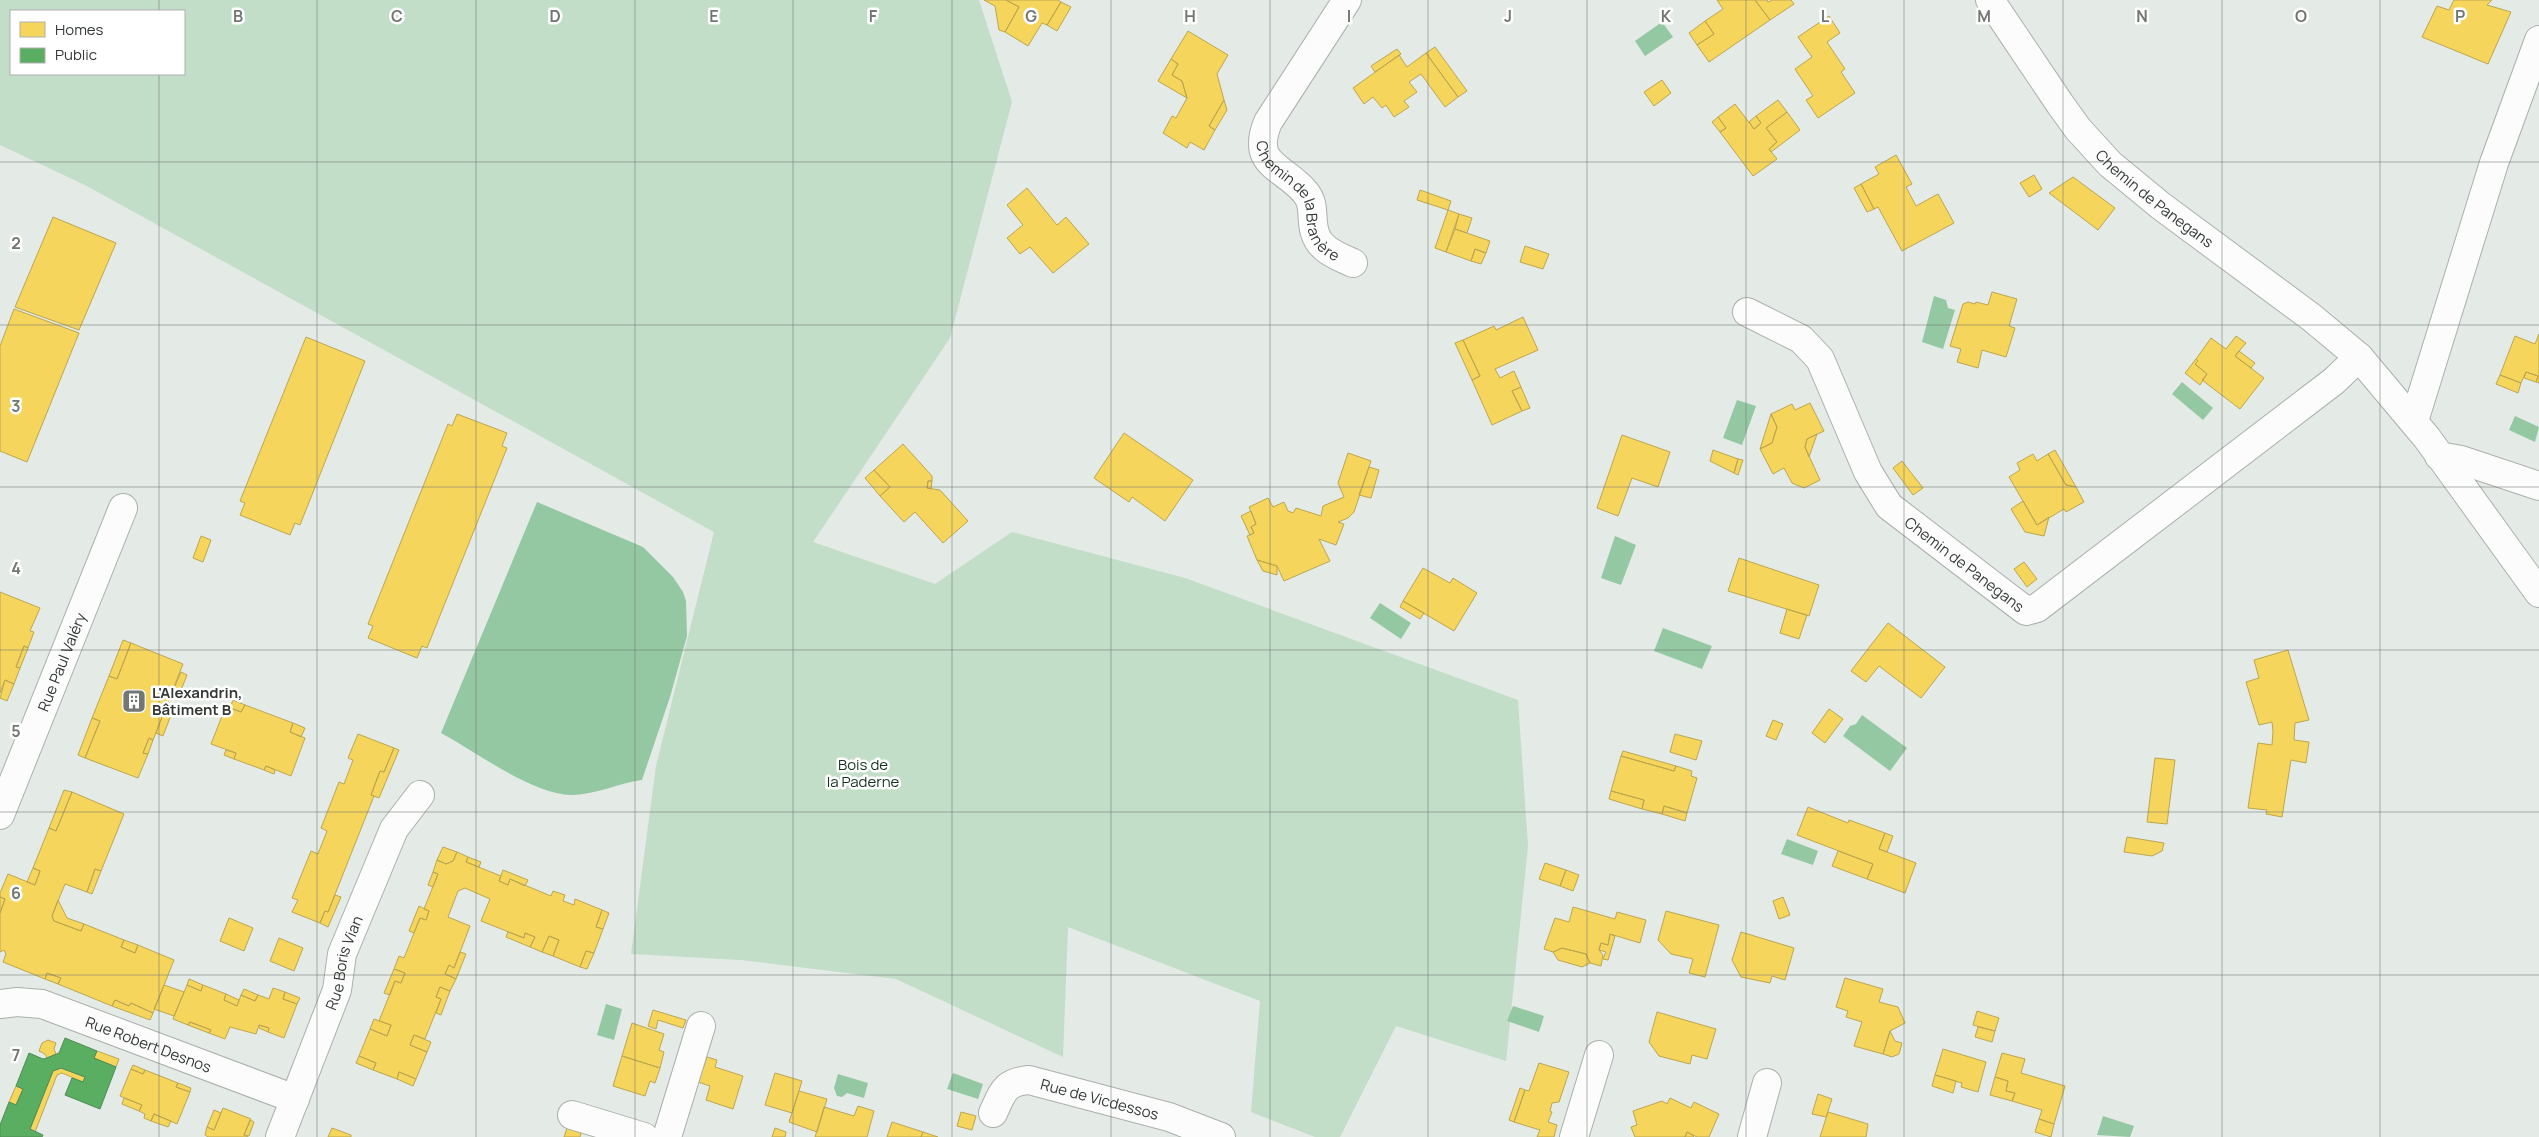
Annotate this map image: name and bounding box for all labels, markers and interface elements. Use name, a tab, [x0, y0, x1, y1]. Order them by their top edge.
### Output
text: B	[233, 5, 243, 27]
text: C	[391, 5, 403, 27]
text: D	[549, 5, 561, 27]
text: E	[709, 5, 719, 27]
text: F	[869, 5, 878, 27]
text: G	[1025, 5, 1037, 27]
text: H	[1184, 5, 1196, 27]
text: I	[1347, 5, 1351, 27]
text: J	[1504, 5, 1512, 27]
text: K	[1661, 5, 1672, 27]
text: L	[1821, 5, 1830, 27]
text: M	[1977, 5, 1991, 27]
text: N	[2136, 5, 2148, 27]
text: O	[2295, 5, 2307, 27]
text: P	[2455, 5, 2465, 27]
legend	[10, 10, 185, 75]
text: Homes	[55, 19, 104, 40]
text: Public	[55, 44, 97, 65]
street label: Chemin de la Branère	[1252, 140, 1344, 266]
street label: Chemin de Panegans	[2091, 145, 2218, 252]
text: 2	[11, 232, 21, 254]
text: 3	[11, 395, 21, 417]
street label: Chemin de Panegans	[1900, 511, 2029, 617]
text: 4	[11, 557, 21, 579]
street label: Rue Paul Valéry	[32, 609, 91, 714]
place label: L'Alexandrin, Bâtiment B	[152, 682, 243, 720]
building icon: L'Alexandrin, Bâtiment B	[121, 688, 147, 714]
text: 5	[11, 720, 21, 742]
park label: Bois de la Paderne	[827, 754, 900, 792]
text: 6	[11, 882, 21, 904]
street label: Rue Boris Vian	[320, 912, 367, 1013]
street label: Rue Robert Desnos	[83, 1011, 215, 1077]
text: 7	[12, 1044, 20, 1066]
street label: Rue de Vicdessos	[1038, 1073, 1161, 1124]

